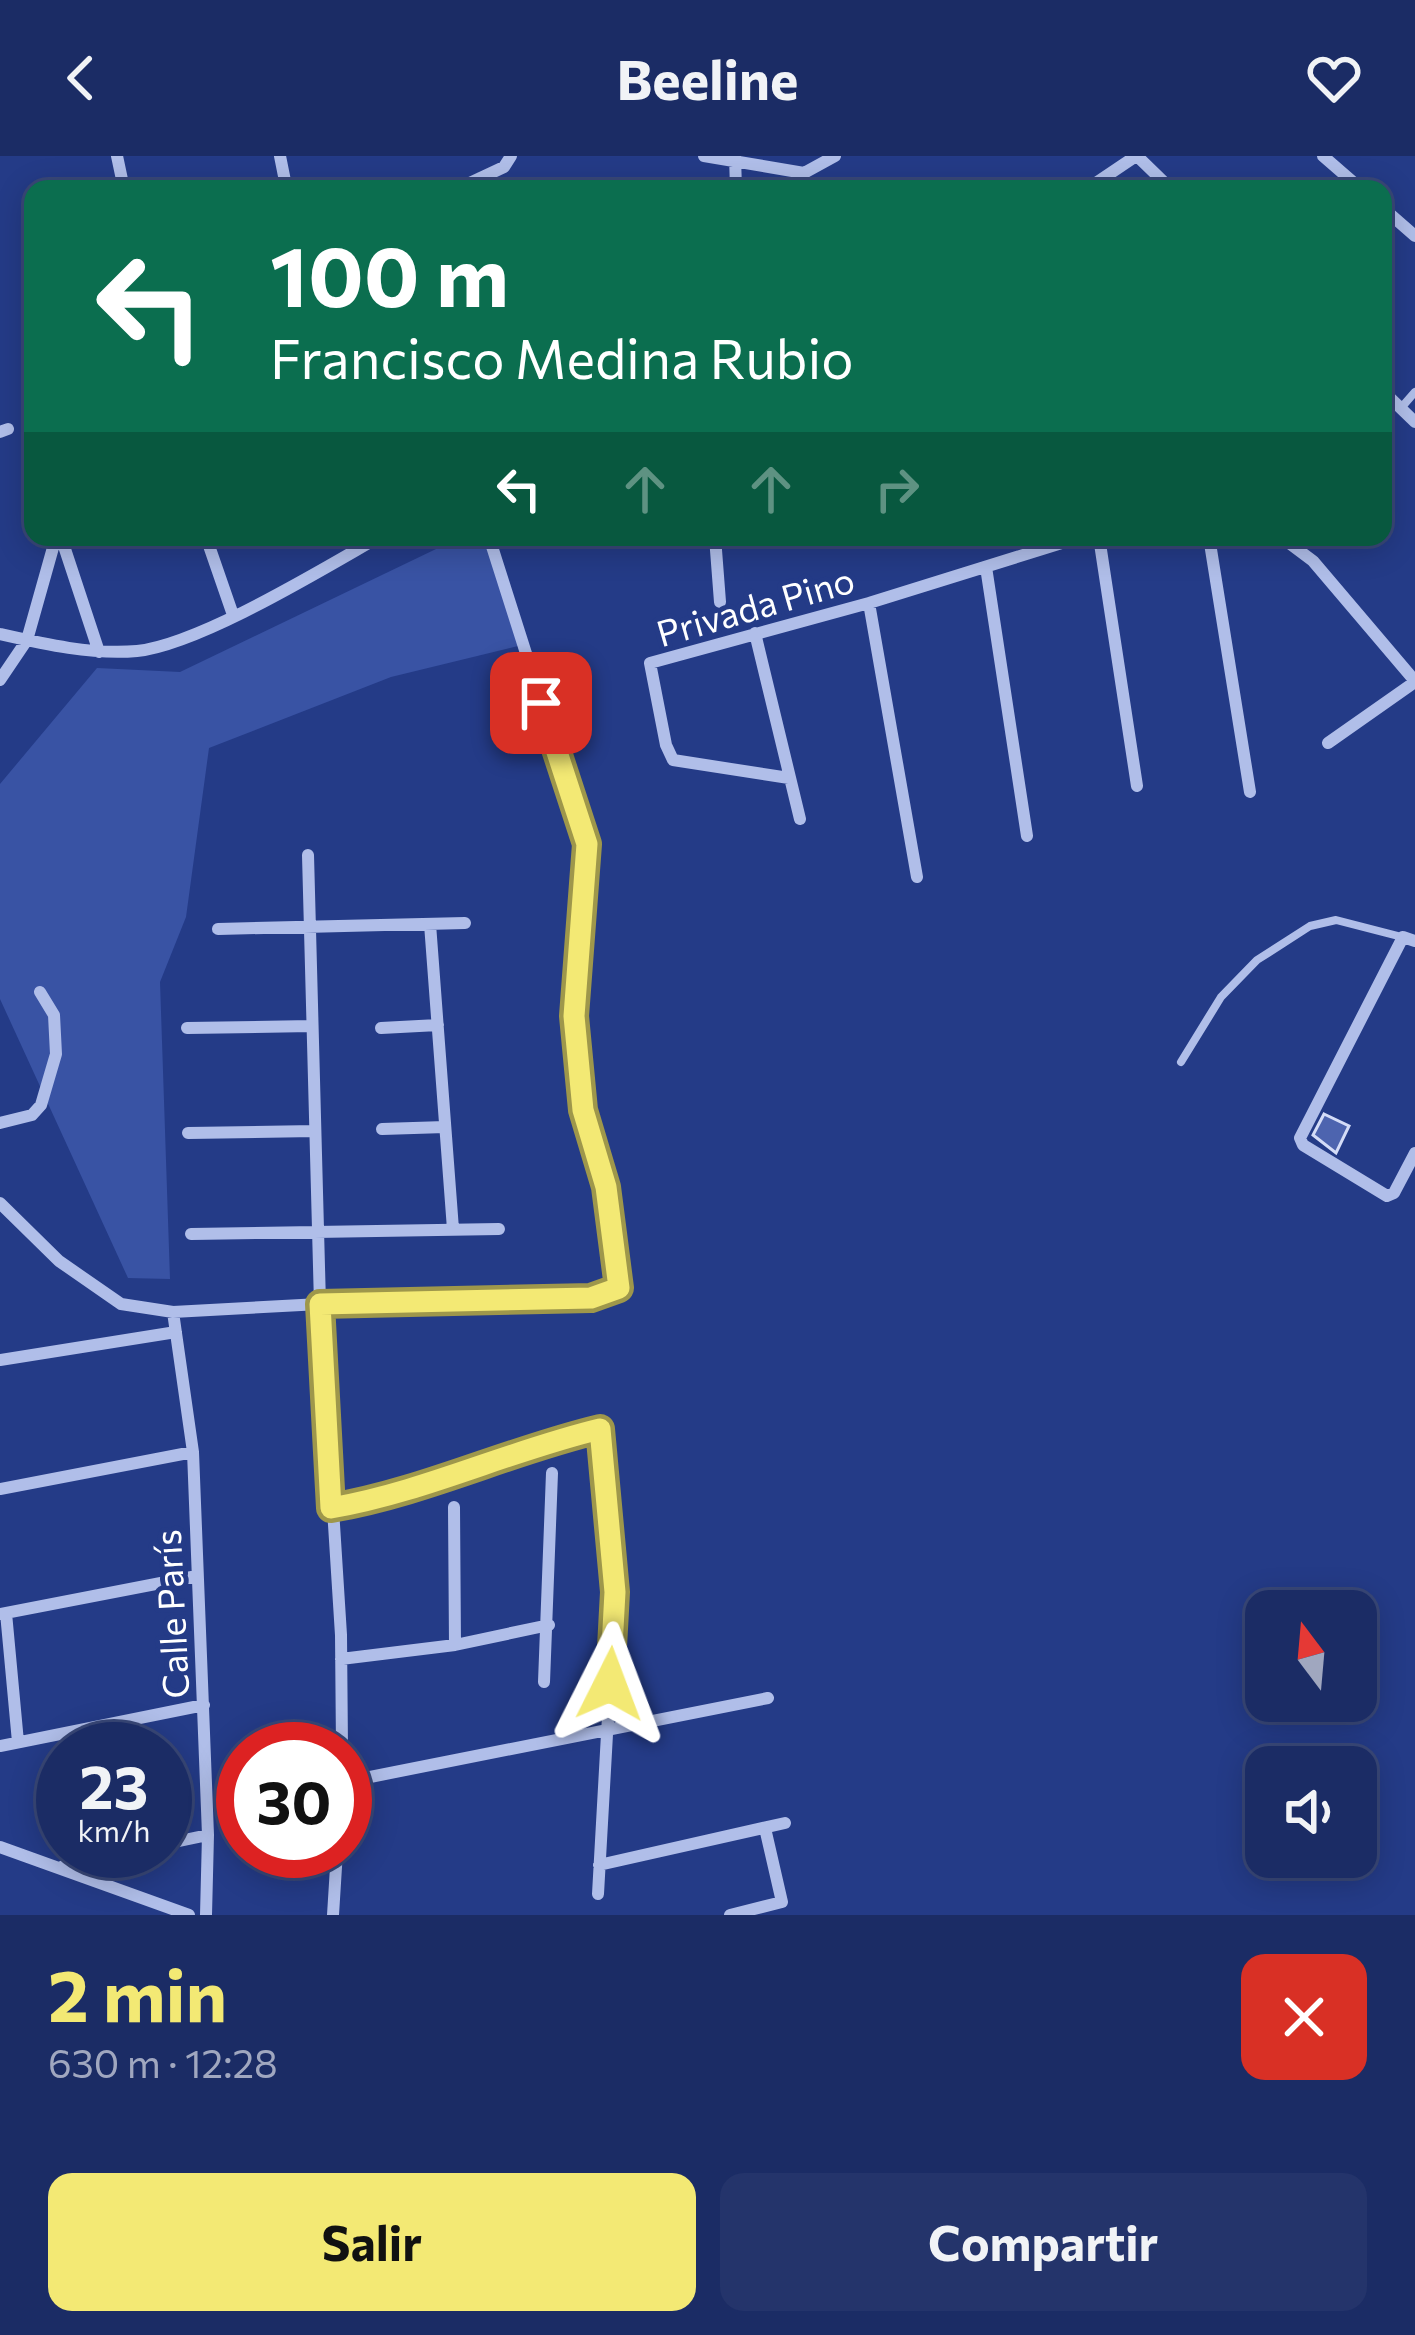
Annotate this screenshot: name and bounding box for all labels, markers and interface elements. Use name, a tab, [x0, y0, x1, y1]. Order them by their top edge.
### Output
icon: back	[48, 45, 114, 111]
text: Beeline	[616, 45, 799, 111]
icon: heart	[1301, 45, 1367, 111]
text: 100 m	[270, 222, 509, 324]
icon: left	[72, 228, 228, 384]
text: Francisco Medina Rubio	[270, 324, 854, 390]
icon: left	[486, 456, 552, 522]
icon: ahead	[612, 456, 678, 522]
icon: ahead	[738, 456, 804, 522]
icon: right	[864, 456, 930, 522]
street label: Privada Pino	[651, 556, 859, 654]
pin	[490, 652, 592, 754]
icon: arrive	[508, 670, 574, 736]
street label: Calle París	[144, 1528, 196, 1700]
north arrow	[1245, 1590, 1377, 1722]
map controls	[1245, 1590, 1377, 1878]
position arrow	[547, 1621, 673, 1747]
speed limit sign: 30	[216, 1722, 372, 1878]
button: sound	[1245, 1746, 1377, 1878]
text: 23	[79, 1748, 149, 1821]
text: km/h	[78, 1811, 150, 1848]
text: 2 min	[48, 1949, 227, 2037]
button: close	[1241, 1954, 1367, 2080]
text: 630 m · 12:28	[48, 2038, 278, 2086]
button: Salir	[48, 2173, 696, 2311]
button: Compartir	[720, 2173, 1367, 2311]

